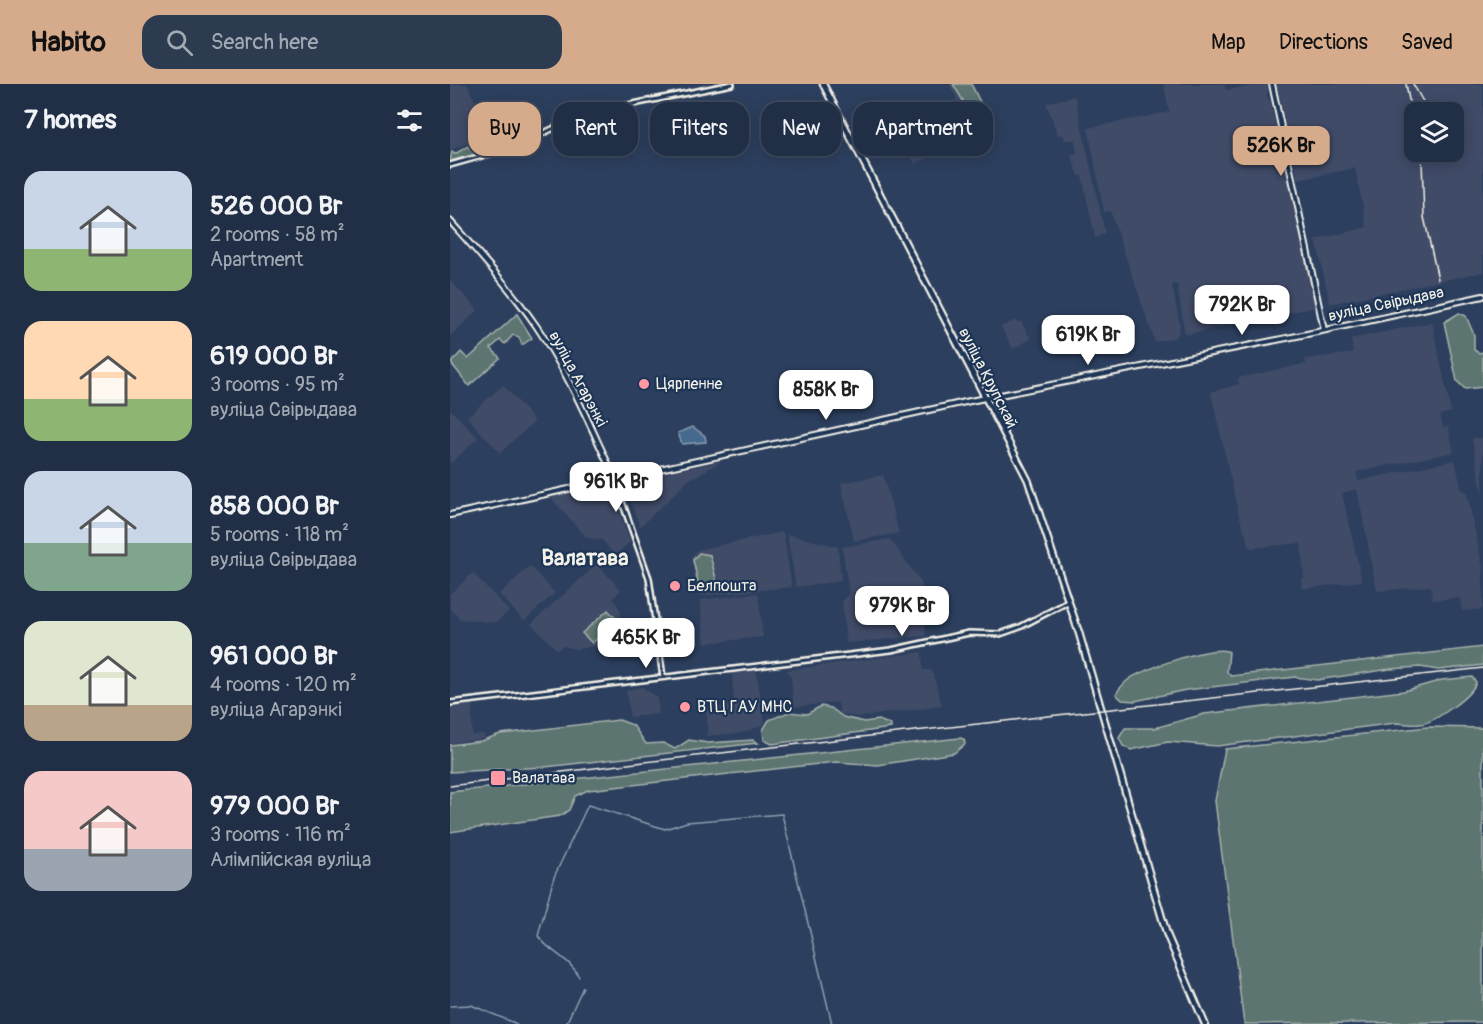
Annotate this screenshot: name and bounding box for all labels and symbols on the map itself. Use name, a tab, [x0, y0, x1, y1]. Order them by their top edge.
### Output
pin: 526K Br	[1226, 126, 1336, 177]
street label: вуліца Свірыдава	[1326, 282, 1446, 326]
pin: 792K Br	[1187, 285, 1297, 336]
pin: 619K Br	[1033, 315, 1143, 366]
street label: вуліца Крупскай	[954, 324, 1022, 432]
street label: вуліца Агарэнкі	[544, 328, 612, 430]
pin: 858K Br	[771, 370, 881, 421]
place label: Цярпенне	[656, 374, 722, 394]
marker: Цярпенне	[637, 377, 651, 391]
pin: 961K Br	[561, 462, 671, 513]
district label: Валатава	[542, 544, 628, 572]
place label: Белпошта	[687, 576, 756, 596]
marker: Белпошта	[668, 579, 682, 593]
pin: 979K Br	[847, 586, 957, 637]
pin: 465K Br	[591, 618, 701, 669]
place label: ВТЦ ГАУ МНС	[697, 697, 793, 717]
marker: ВТЦ ГАУ МНС	[678, 700, 692, 714]
place label: Валатава	[512, 768, 575, 788]
marker: Валатава	[489, 769, 507, 787]

